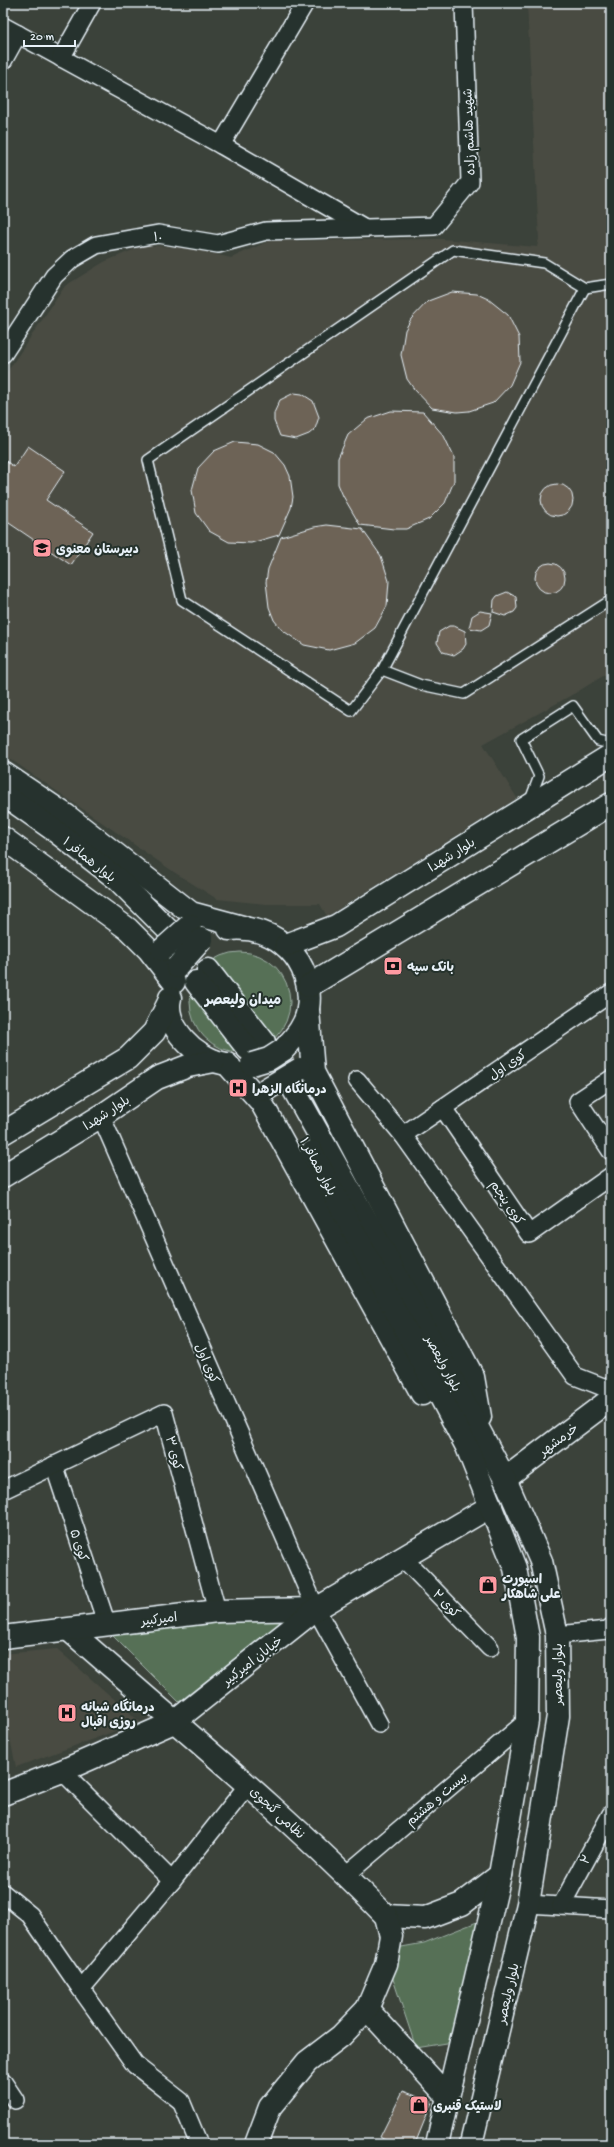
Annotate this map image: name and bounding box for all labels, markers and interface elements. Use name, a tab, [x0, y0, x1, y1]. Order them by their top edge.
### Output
scale bar	[24, 22, 75, 48]
text: 20 m	[30, 31, 55, 45]
street label: شهید هاشم زاده	[461, 88, 481, 176]
street label: ۱۰	[153, 231, 163, 246]
school or university icon: دبیرستان معنوی	[31, 537, 53, 559]
place label: دبیرستان معنوی	[56, 543, 139, 558]
street label: بلوار همافر ۱	[59, 835, 118, 887]
street label: بلوار شهدا	[426, 836, 479, 876]
bank icon: بانک سپه	[382, 955, 404, 977]
place label: بانک سپه	[407, 960, 454, 976]
district label: میدان ولیعصر	[203, 993, 281, 1010]
street label: کوی اول	[487, 1048, 530, 1084]
hospital icon: درمانگاه الزهرا	[227, 1077, 249, 1099]
place label: درمانگاه الزهرا	[252, 1080, 327, 1098]
street label: بلوار شهدا	[81, 1094, 133, 1135]
street label: بلوار همافر ۱	[295, 1135, 338, 1199]
street label: کوی پنجم	[485, 1178, 527, 1229]
street label: بلوار ولیعصر	[420, 1333, 463, 1395]
street label: کوی اول	[190, 1342, 221, 1387]
street label: خرمشهر	[536, 1421, 582, 1461]
street label: کوی ۳	[161, 1435, 184, 1473]
street label: کوی ۵	[65, 1528, 90, 1564]
place label: اسپورت علی شاهکار	[501, 1573, 561, 1603]
shop icon: اسپورت علی شاهکار	[477, 1574, 499, 1596]
street label: کوی ۲	[428, 1588, 462, 1622]
street label: امیرکبیر	[139, 1611, 178, 1630]
street label: خیابان امیرکبیر	[220, 1634, 286, 1691]
street label: بلوار ولیعصر	[552, 1643, 567, 1706]
place label: درمانگاه شبانه روزی اقبال	[81, 1698, 155, 1731]
hospital icon: درمانگاه شبانه روزی اقبال	[56, 1702, 78, 1724]
street label: بیست و هشتم	[404, 1770, 472, 1831]
street label: نظامی گنجوی	[246, 1783, 308, 1843]
street label: ۲	[579, 1853, 596, 1868]
street label: بلوار ولیعصر	[495, 1962, 524, 2026]
shop icon: لاستیک قنبری	[408, 2094, 430, 2116]
place label: لاستیک قنبری	[433, 2099, 502, 2115]

